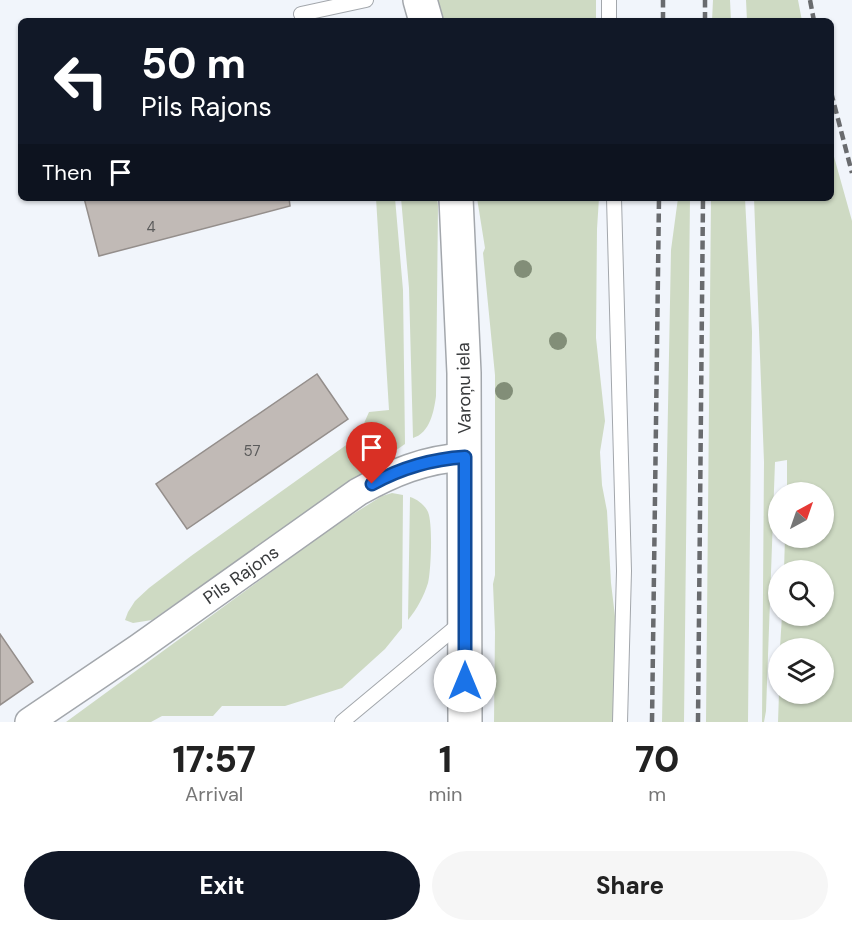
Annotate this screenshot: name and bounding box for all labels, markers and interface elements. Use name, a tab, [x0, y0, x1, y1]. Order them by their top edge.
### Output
text: 50 m	[141, 36, 246, 91]
icon: left	[42, 42, 120, 120]
text: Pils Rajons	[141, 89, 272, 124]
icon: arrive	[104, 156, 137, 189]
text: Then	[42, 158, 92, 187]
house number: 4	[146, 217, 156, 237]
street label: Varoņu iela	[451, 342, 477, 434]
pin	[346, 422, 397, 484]
icon: arrive	[355, 431, 388, 464]
house number: 57	[244, 441, 260, 461]
north arrow	[768, 482, 834, 548]
map controls	[768, 482, 834, 704]
street label: Pils Rajons	[198, 540, 284, 610]
button: search	[768, 560, 834, 626]
button: layers	[768, 638, 834, 704]
position arrow	[433, 649, 497, 713]
text: 17:57	[172, 736, 256, 783]
text: 1	[439, 736, 452, 783]
text: 70	[635, 736, 680, 783]
text: Arrival	[185, 781, 243, 807]
text: min	[428, 781, 463, 807]
text: m	[648, 781, 666, 807]
button: Exit	[24, 851, 420, 920]
button: Share	[432, 851, 828, 920]

